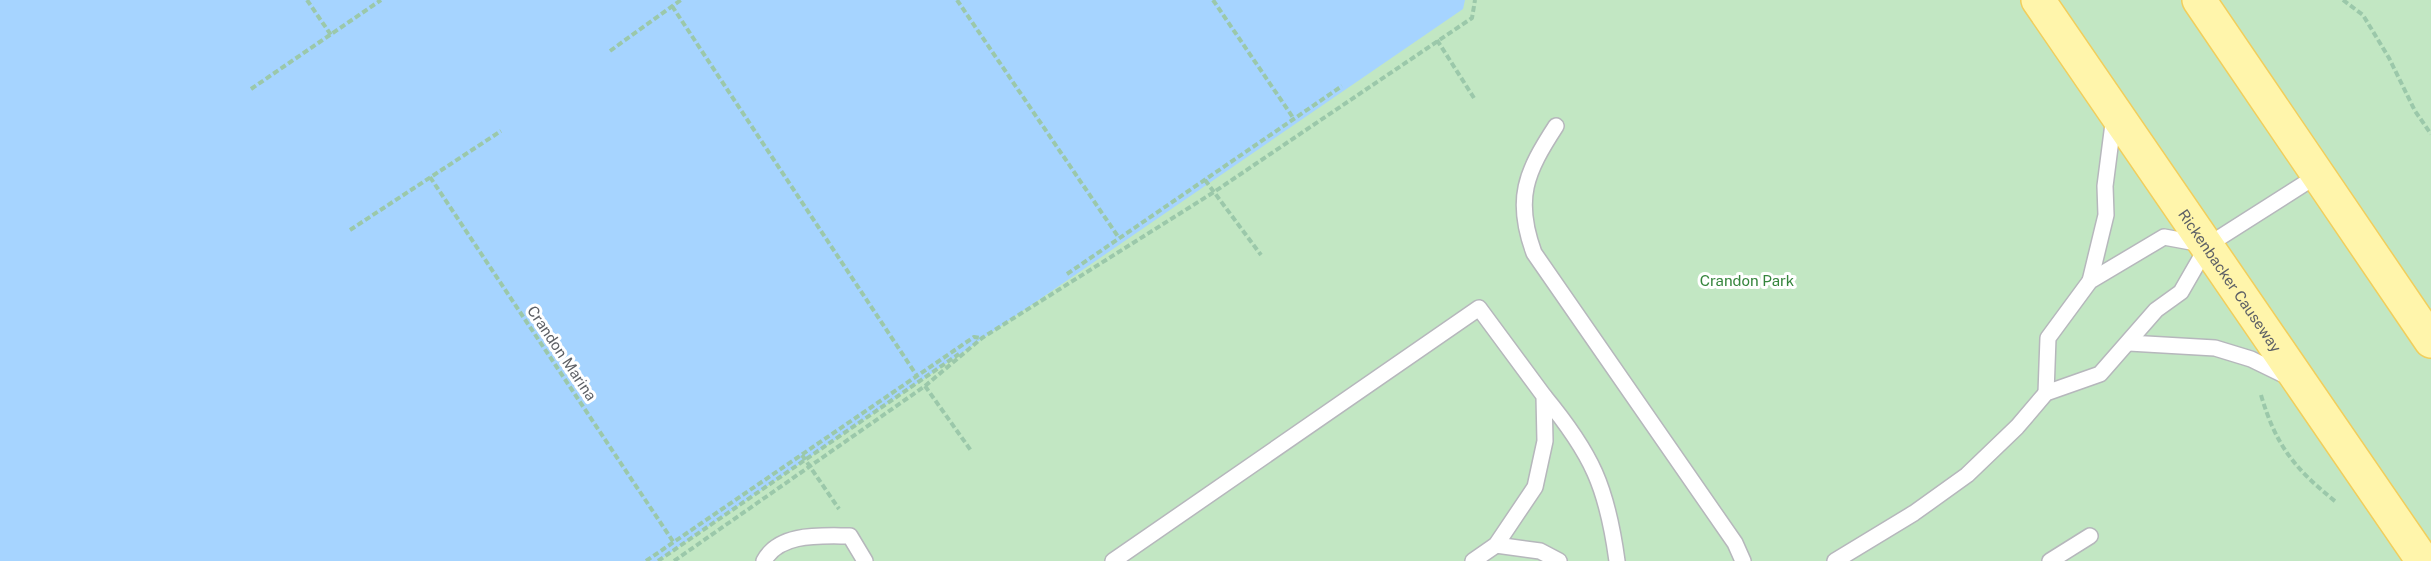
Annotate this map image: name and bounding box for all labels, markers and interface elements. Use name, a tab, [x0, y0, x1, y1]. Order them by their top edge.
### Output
street label: Rickenbacker Causeway	[2175, 206, 2285, 355]
park label: Crandon Park	[1700, 272, 1794, 289]
street label: Crandon Marina	[524, 302, 600, 404]

